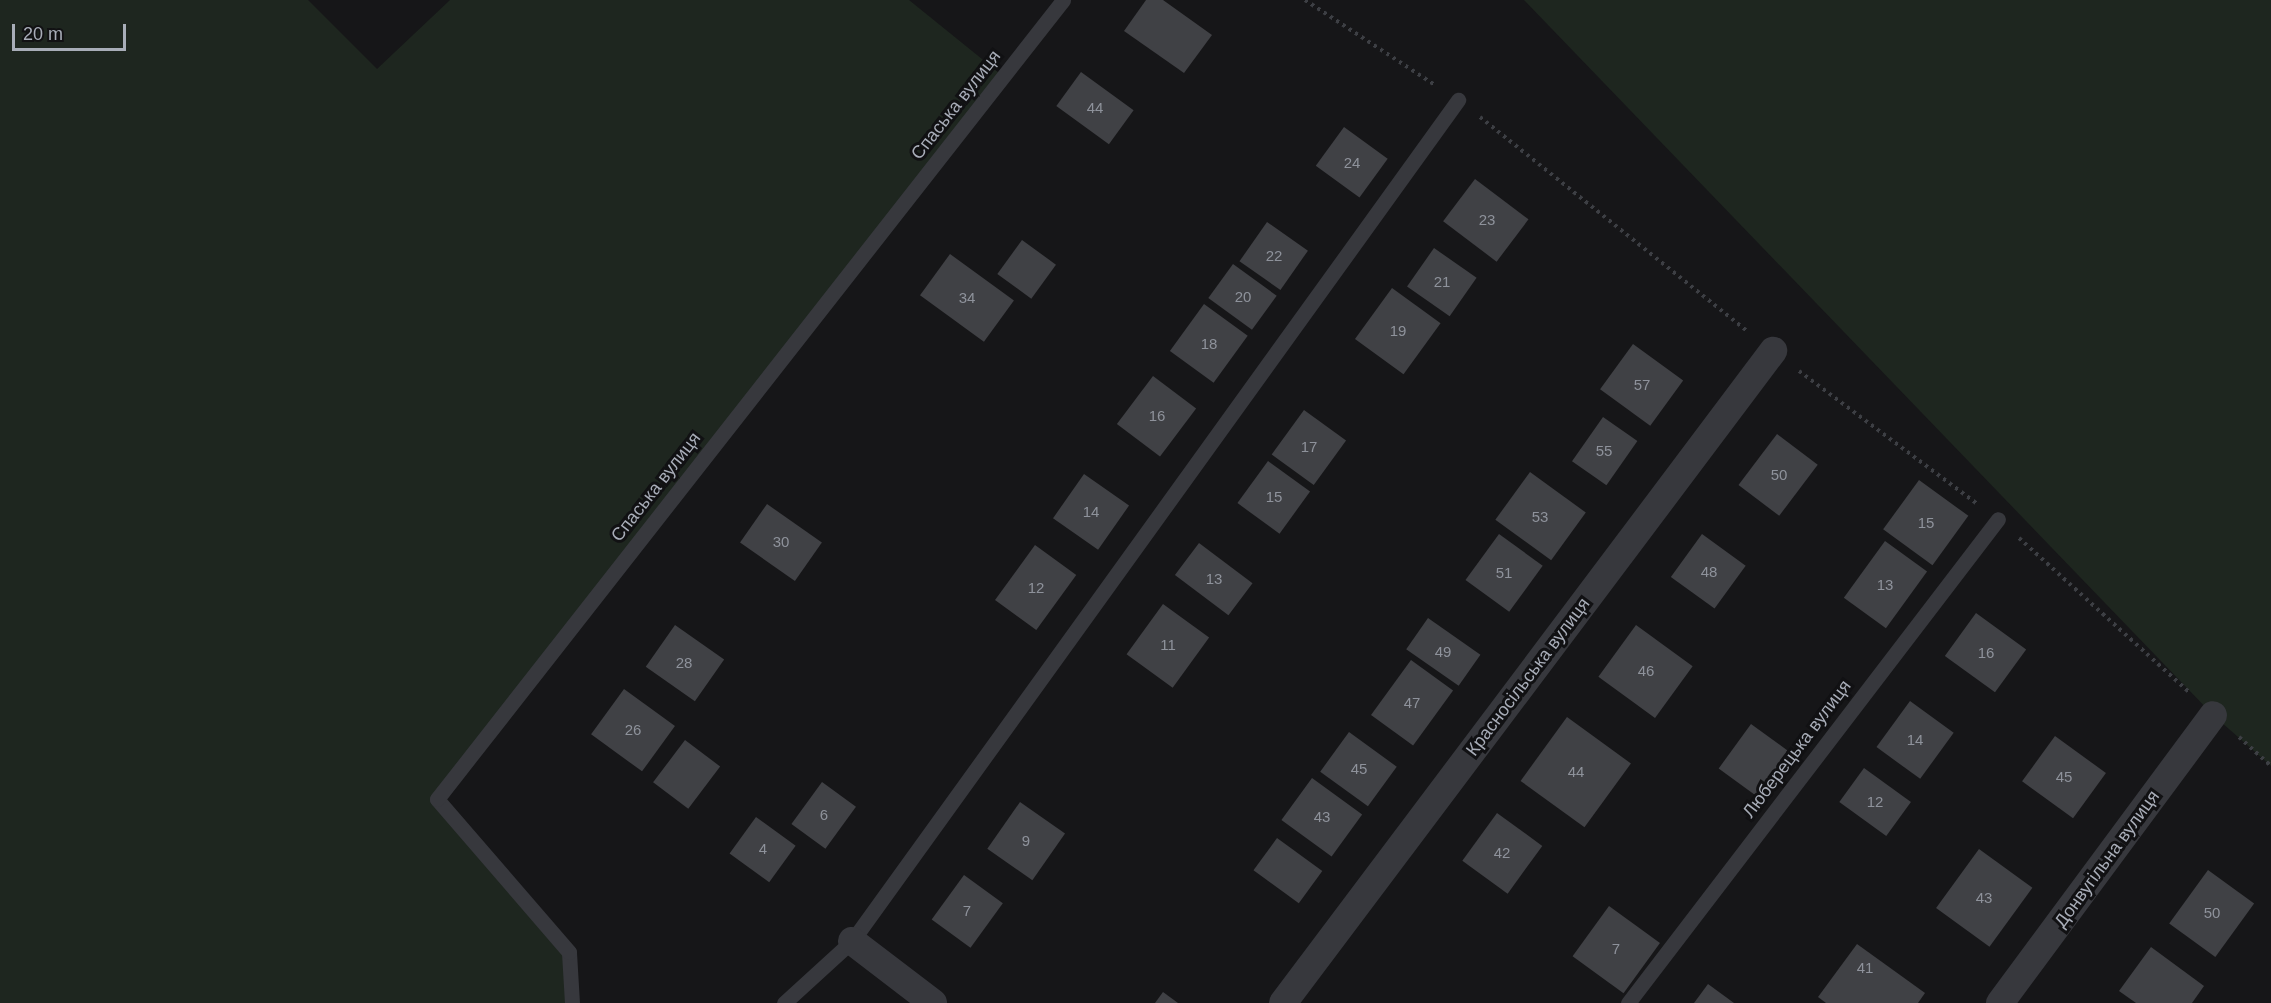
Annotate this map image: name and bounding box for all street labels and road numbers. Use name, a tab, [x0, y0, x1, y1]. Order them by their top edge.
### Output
street label: Спаська вулиця	[907, 46, 1005, 164]
street label: Спаська вулиця	[607, 428, 705, 546]
street label: Красносільська вулиця	[1461, 594, 1595, 760]
street label: Люберецька вулиця	[1738, 676, 1856, 822]
street label: Донвугільна вулиця	[2050, 786, 2164, 932]

